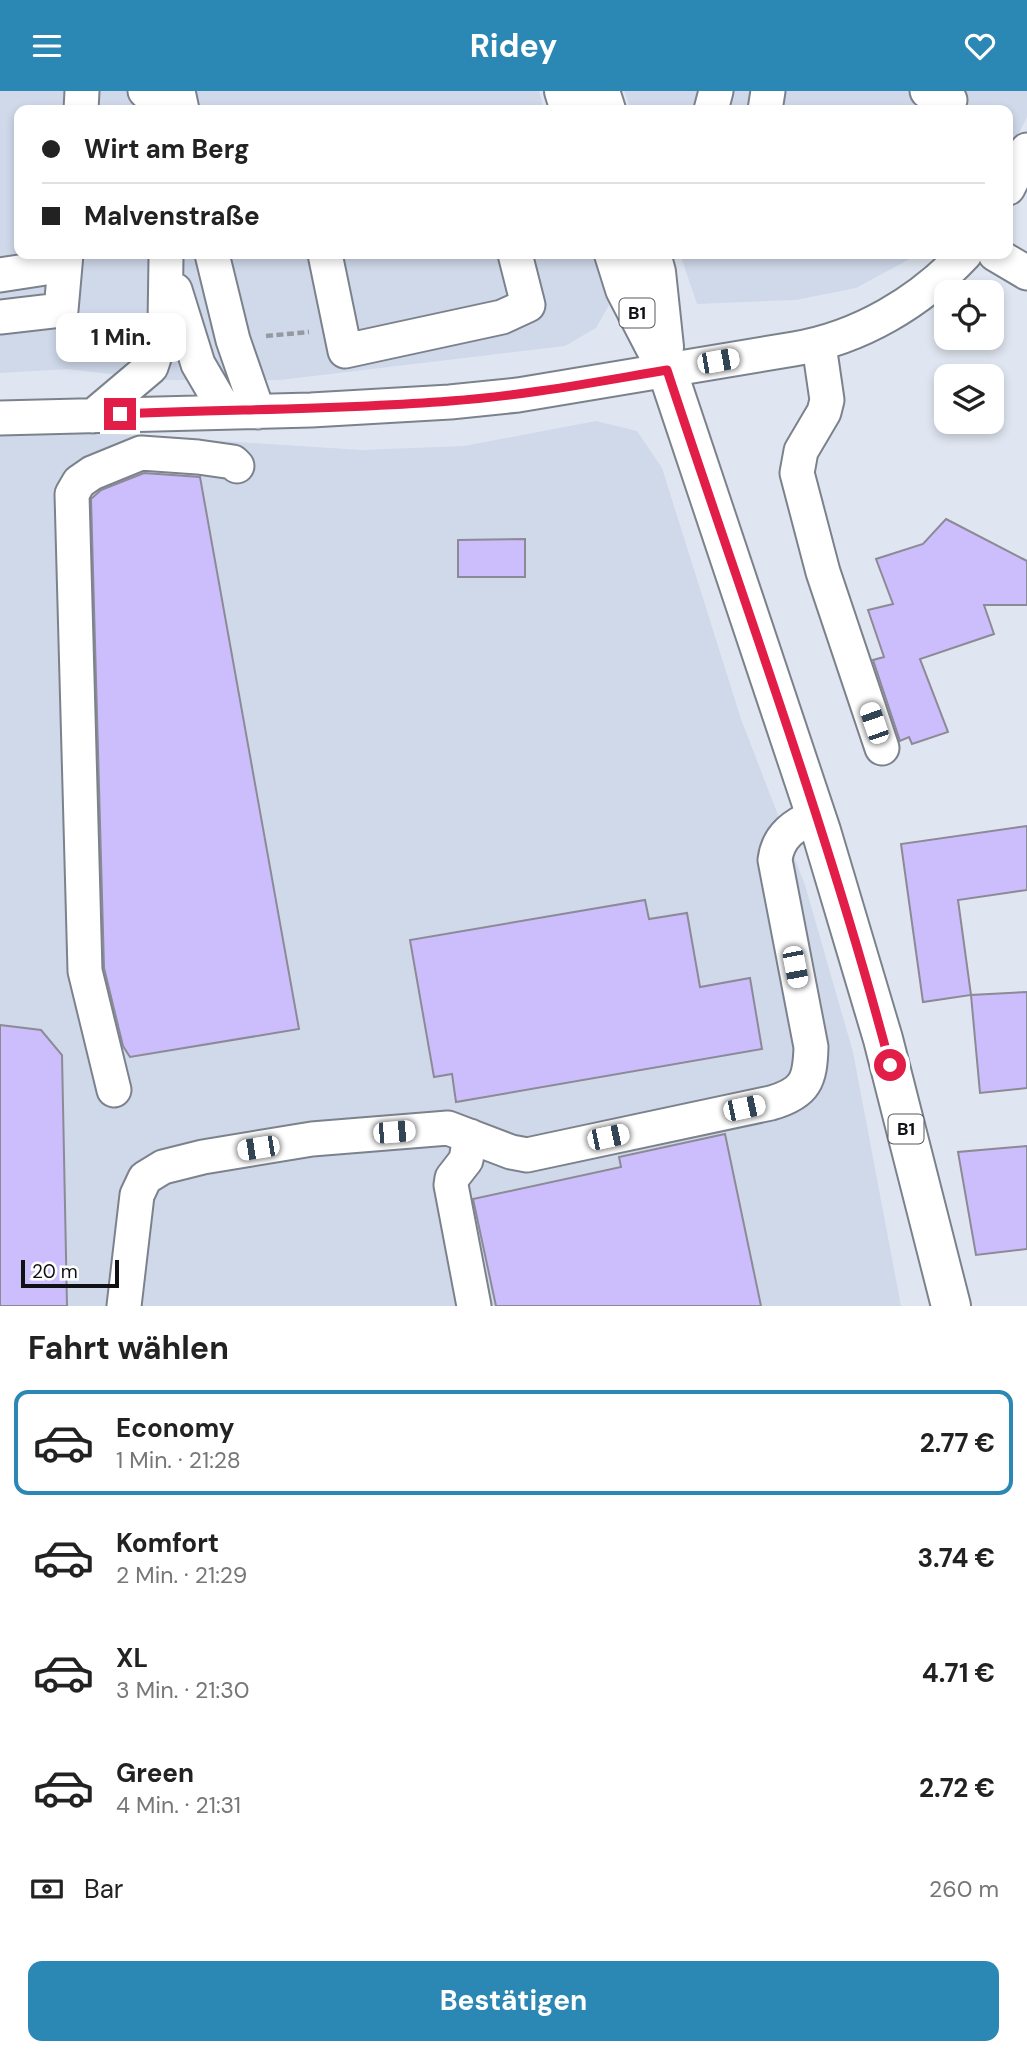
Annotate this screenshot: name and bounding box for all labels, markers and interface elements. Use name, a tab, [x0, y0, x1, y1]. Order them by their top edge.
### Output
text: Ridey	[470, 25, 557, 67]
icon: menu	[28, 27, 66, 65]
icon: heart	[961, 27, 999, 65]
text: Wirt am Berg	[84, 132, 249, 166]
text: Malvenstraße	[84, 199, 260, 233]
map controls	[934, 280, 1004, 434]
button: locate	[934, 280, 1004, 350]
road number: B1	[620, 299, 654, 327]
callout: 1 Min.	[55, 313, 185, 361]
text: 1 Min.	[91, 322, 151, 352]
car	[696, 347, 741, 375]
button: layers	[934, 364, 1004, 434]
route end	[104, 398, 136, 430]
car	[858, 700, 891, 746]
car	[781, 944, 810, 990]
route start	[874, 1049, 906, 1081]
car	[722, 1093, 767, 1123]
road number: B1	[888, 1114, 923, 1143]
car	[373, 1120, 416, 1144]
car	[586, 1122, 631, 1152]
car	[236, 1134, 281, 1162]
scale bar	[21, 1257, 119, 1289]
text: 20 m	[32, 1259, 78, 1284]
text: Fahrt wählen	[28, 1327, 229, 1369]
icon: car	[32, 1411, 95, 1474]
text: Economy	[116, 1411, 234, 1445]
text: 2.77 €	[920, 1426, 995, 1460]
text: 1 Min. · 21:28	[116, 1445, 241, 1475]
icon: car	[32, 1526, 95, 1589]
text: Komfort	[116, 1526, 219, 1560]
text: 3.74 €	[917, 1541, 995, 1575]
text: 2 Min. · 21:29	[116, 1560, 247, 1590]
icon: car	[32, 1641, 95, 1704]
text: XL	[116, 1641, 148, 1675]
text: 4.71 €	[922, 1656, 995, 1690]
text: 3 Min. · 21:30	[116, 1675, 250, 1705]
icon: car	[32, 1756, 95, 1819]
text: Green	[116, 1756, 194, 1790]
text: 2.72 €	[919, 1771, 995, 1805]
text: 4 Min. · 21:31	[116, 1790, 241, 1820]
icon: cash	[28, 1870, 66, 1908]
text: Bar	[84, 1872, 123, 1906]
text: 260 m	[929, 1874, 999, 1904]
button: Bestätigen	[28, 1961, 999, 2041]

